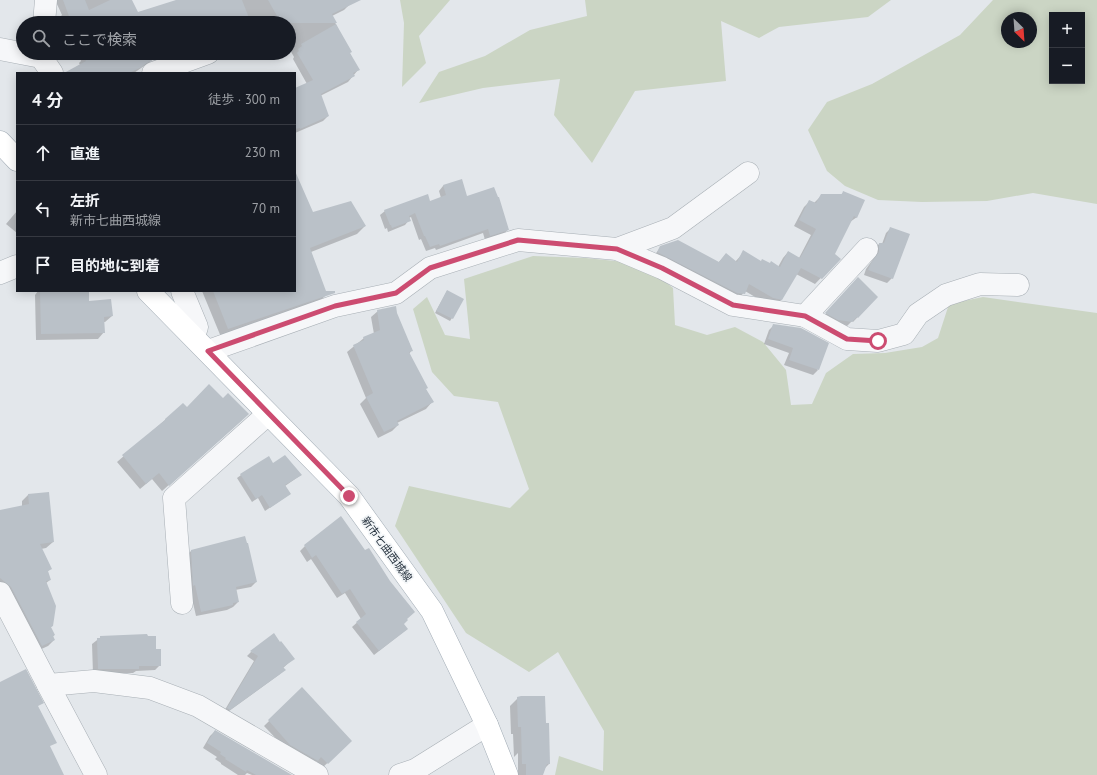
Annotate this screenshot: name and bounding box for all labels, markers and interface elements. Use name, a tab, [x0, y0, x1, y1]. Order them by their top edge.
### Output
north arrow	[1001, 12, 1037, 48]
map controls	[1049, 12, 1085, 84]
button: +	[1049, 12, 1085, 48]
search box	[16, 16, 296, 60]
icon: search	[30, 27, 52, 49]
text: ここで検索	[62, 30, 137, 49]
button: −	[1049, 48, 1085, 84]
text: 4 分	[32, 89, 63, 111]
text: 徒歩 · 300 m	[208, 91, 280, 108]
icon: ahead	[32, 142, 54, 164]
text: 直進	[70, 144, 100, 163]
text: 230 m	[245, 144, 280, 161]
text: 左折	[70, 191, 100, 210]
icon: left	[32, 198, 54, 220]
text: 70 m	[252, 200, 280, 217]
text: 新市七曲西城線	[70, 212, 161, 229]
icon: arrive	[32, 254, 54, 276]
text: 目的地に到着	[70, 256, 160, 275]
route start	[869, 332, 887, 350]
route end	[340, 487, 358, 505]
street label: 新市七曲西城線	[359, 514, 415, 584]

